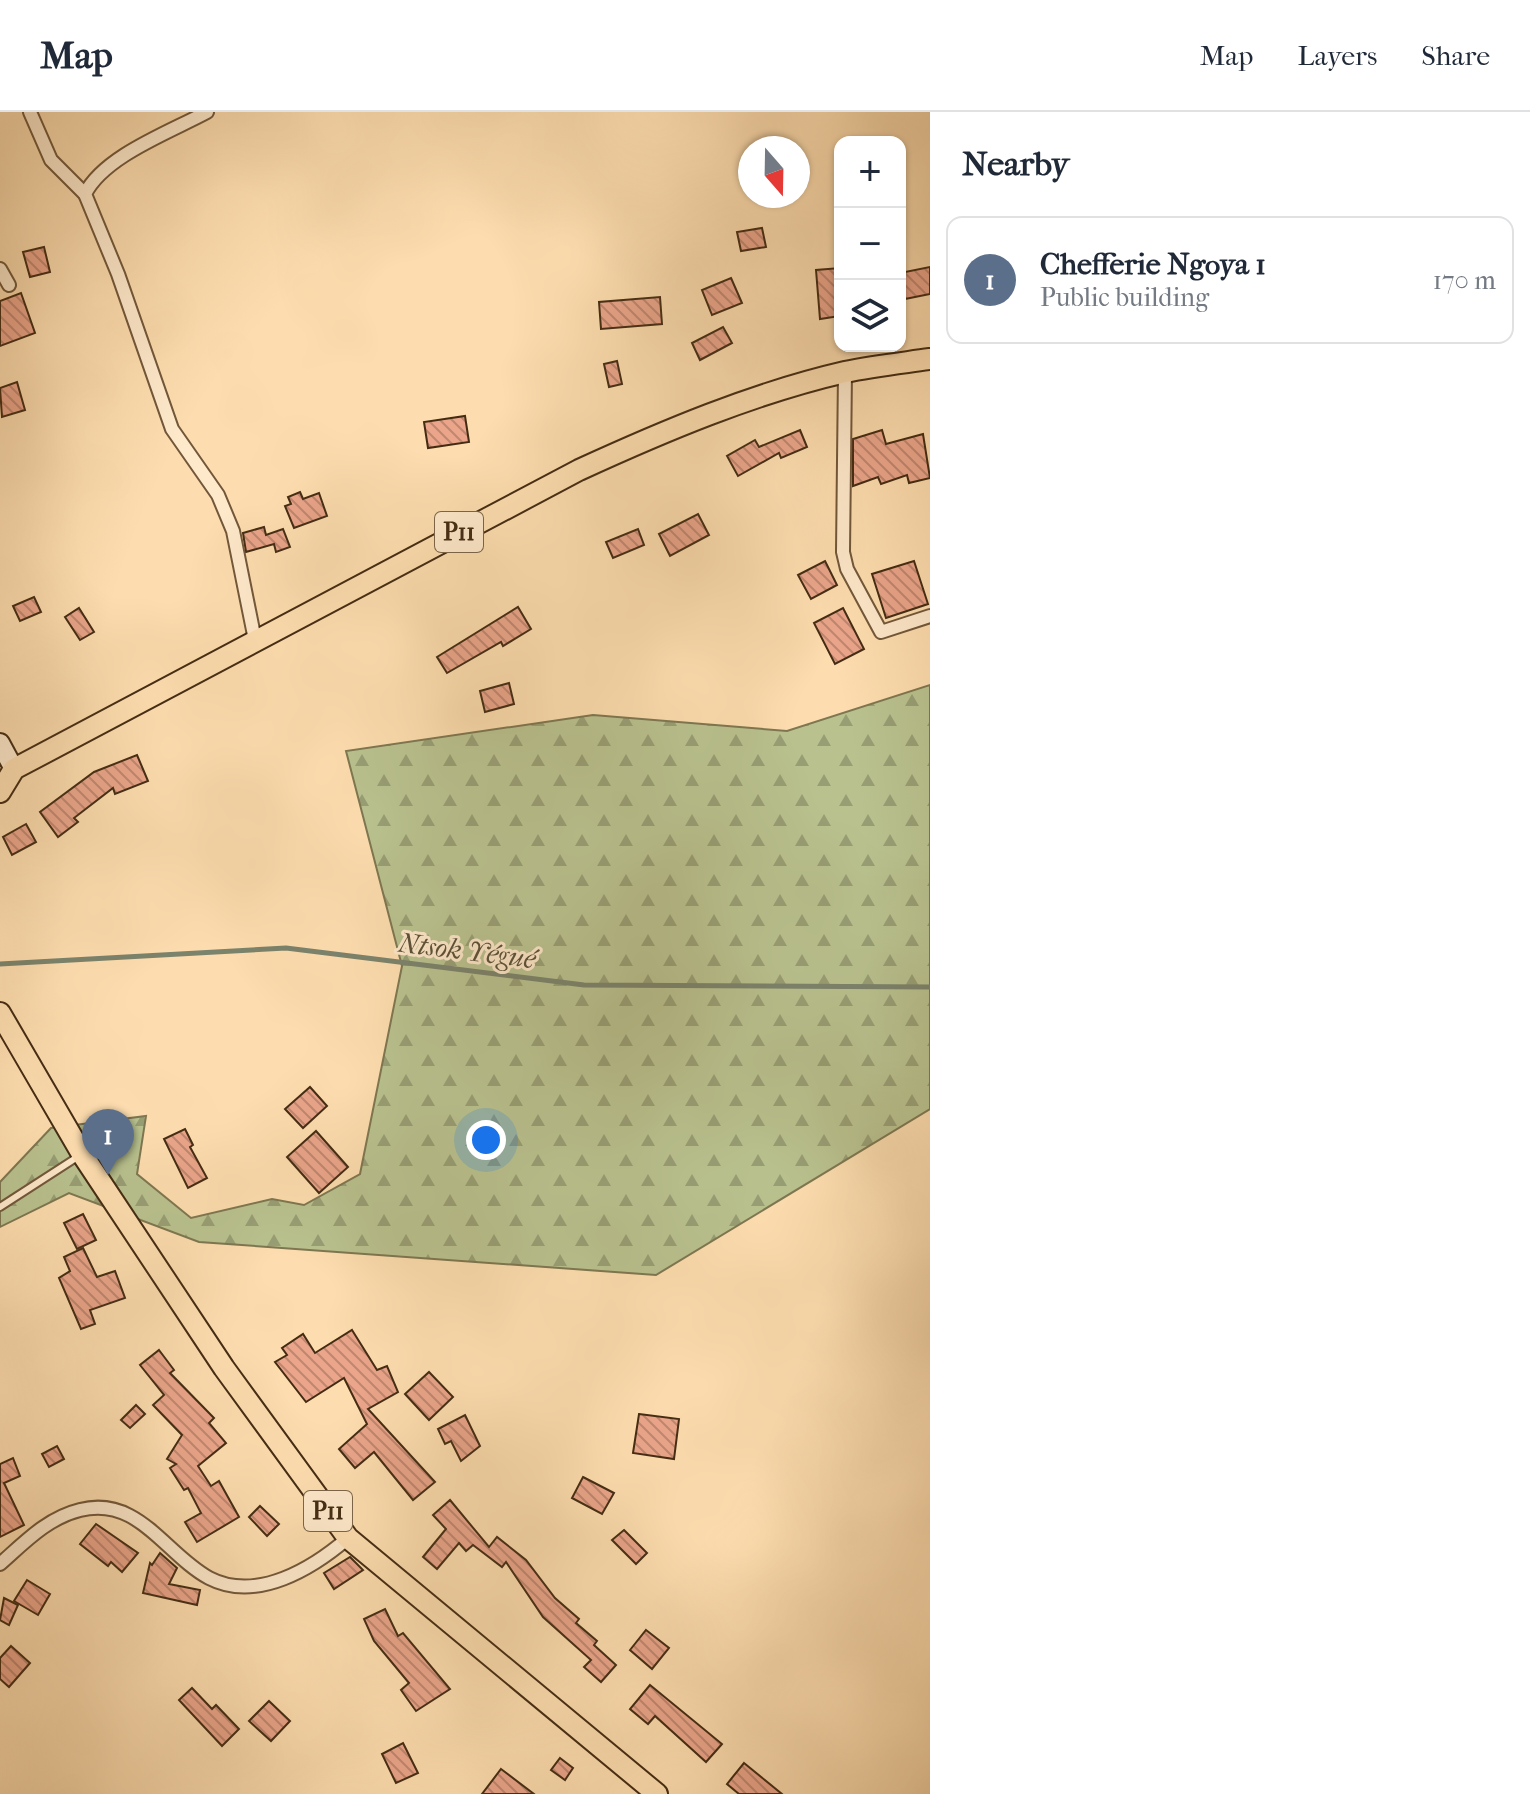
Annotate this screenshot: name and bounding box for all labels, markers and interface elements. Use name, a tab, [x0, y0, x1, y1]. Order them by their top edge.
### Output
text: Map	[40, 33, 113, 78]
text: Map	[1200, 39, 1253, 72]
text: Layers	[1297, 39, 1377, 72]
text: Share	[1421, 39, 1490, 72]
north arrow	[738, 136, 810, 208]
map controls	[834, 136, 906, 352]
button: +	[834, 136, 906, 208]
text: Nearby	[962, 144, 1069, 184]
button: −	[834, 208, 906, 280]
text: Chefferie Ngoya 1	[1040, 247, 1266, 282]
text: 1	[985, 265, 995, 296]
text: 170 m	[1433, 265, 1496, 296]
button: layers	[834, 280, 906, 352]
text: Public building	[1040, 282, 1209, 313]
road number: P11	[435, 512, 483, 552]
water label: Ntsok Yégué	[396, 926, 541, 976]
pin: 1	[82, 1109, 134, 1175]
your location	[466, 1120, 506, 1160]
road number: P11	[304, 1491, 352, 1531]

